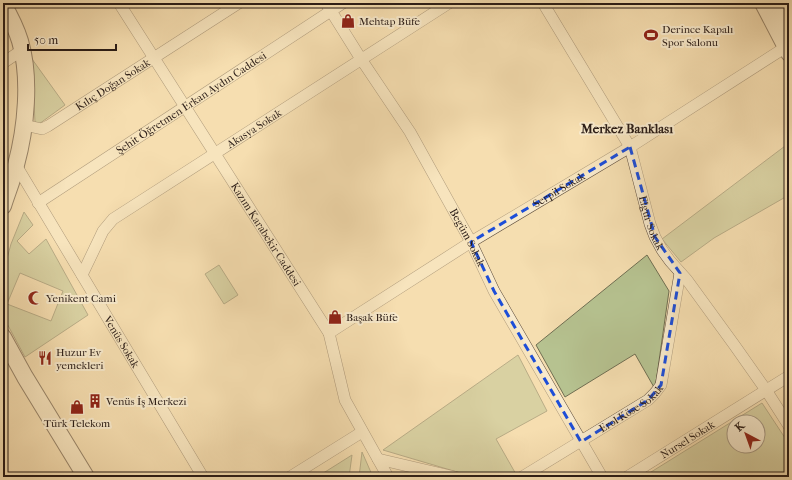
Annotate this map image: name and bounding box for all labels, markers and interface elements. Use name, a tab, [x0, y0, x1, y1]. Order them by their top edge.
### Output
shop icon: Mehtap Büfe	[340, 13, 356, 29]
place label: Mehtap Büfe	[359, 15, 421, 28]
place label: Derince Kapalı Spor Salonu	[662, 23, 734, 49]
scale bar	[28, 26, 116, 52]
sports icon: Derince Kapalı Spor Salonu	[643, 27, 659, 43]
text: 50 m	[34, 33, 58, 47]
street label: Şehit Öğretmen Erkan Aydın Caddesi	[114, 49, 269, 157]
street label: Kılıç Doğan Sokak	[73, 56, 153, 114]
street label: Akasya Sokak	[224, 106, 284, 152]
district label: Merkez Banklası	[580, 121, 673, 136]
street label: Serpil Sokak	[531, 169, 588, 210]
street label: Kazım Karabekir Caddesi	[228, 180, 304, 289]
street label: Elgur Sokak	[636, 194, 667, 253]
street label: Begüm Sokak	[447, 206, 488, 269]
mosque icon: Yenikent Cami	[27, 290, 43, 306]
place label: Yenikent Cami	[45, 292, 117, 305]
shop icon: Başak Büfe	[327, 309, 343, 325]
place label: Başak Büfe	[346, 311, 398, 324]
street label: Venüs Sokak	[100, 313, 142, 371]
place label: Huzur Ev yemekleri	[56, 346, 104, 372]
restaurant icon: Huzur Ev yemekleri	[37, 350, 53, 366]
street label: Erol Köse Sokak	[597, 382, 666, 435]
building icon: Venüs İş Merkezi	[87, 393, 103, 409]
place label: Venüs İş Merkezi	[105, 395, 187, 408]
shop icon: Türk Telekom	[69, 399, 85, 415]
north arrow	[726, 414, 766, 454]
place label: Türk Telekom	[44, 417, 111, 430]
street label: Nursel Sokak	[658, 418, 717, 462]
text: K	[732, 419, 748, 434]

